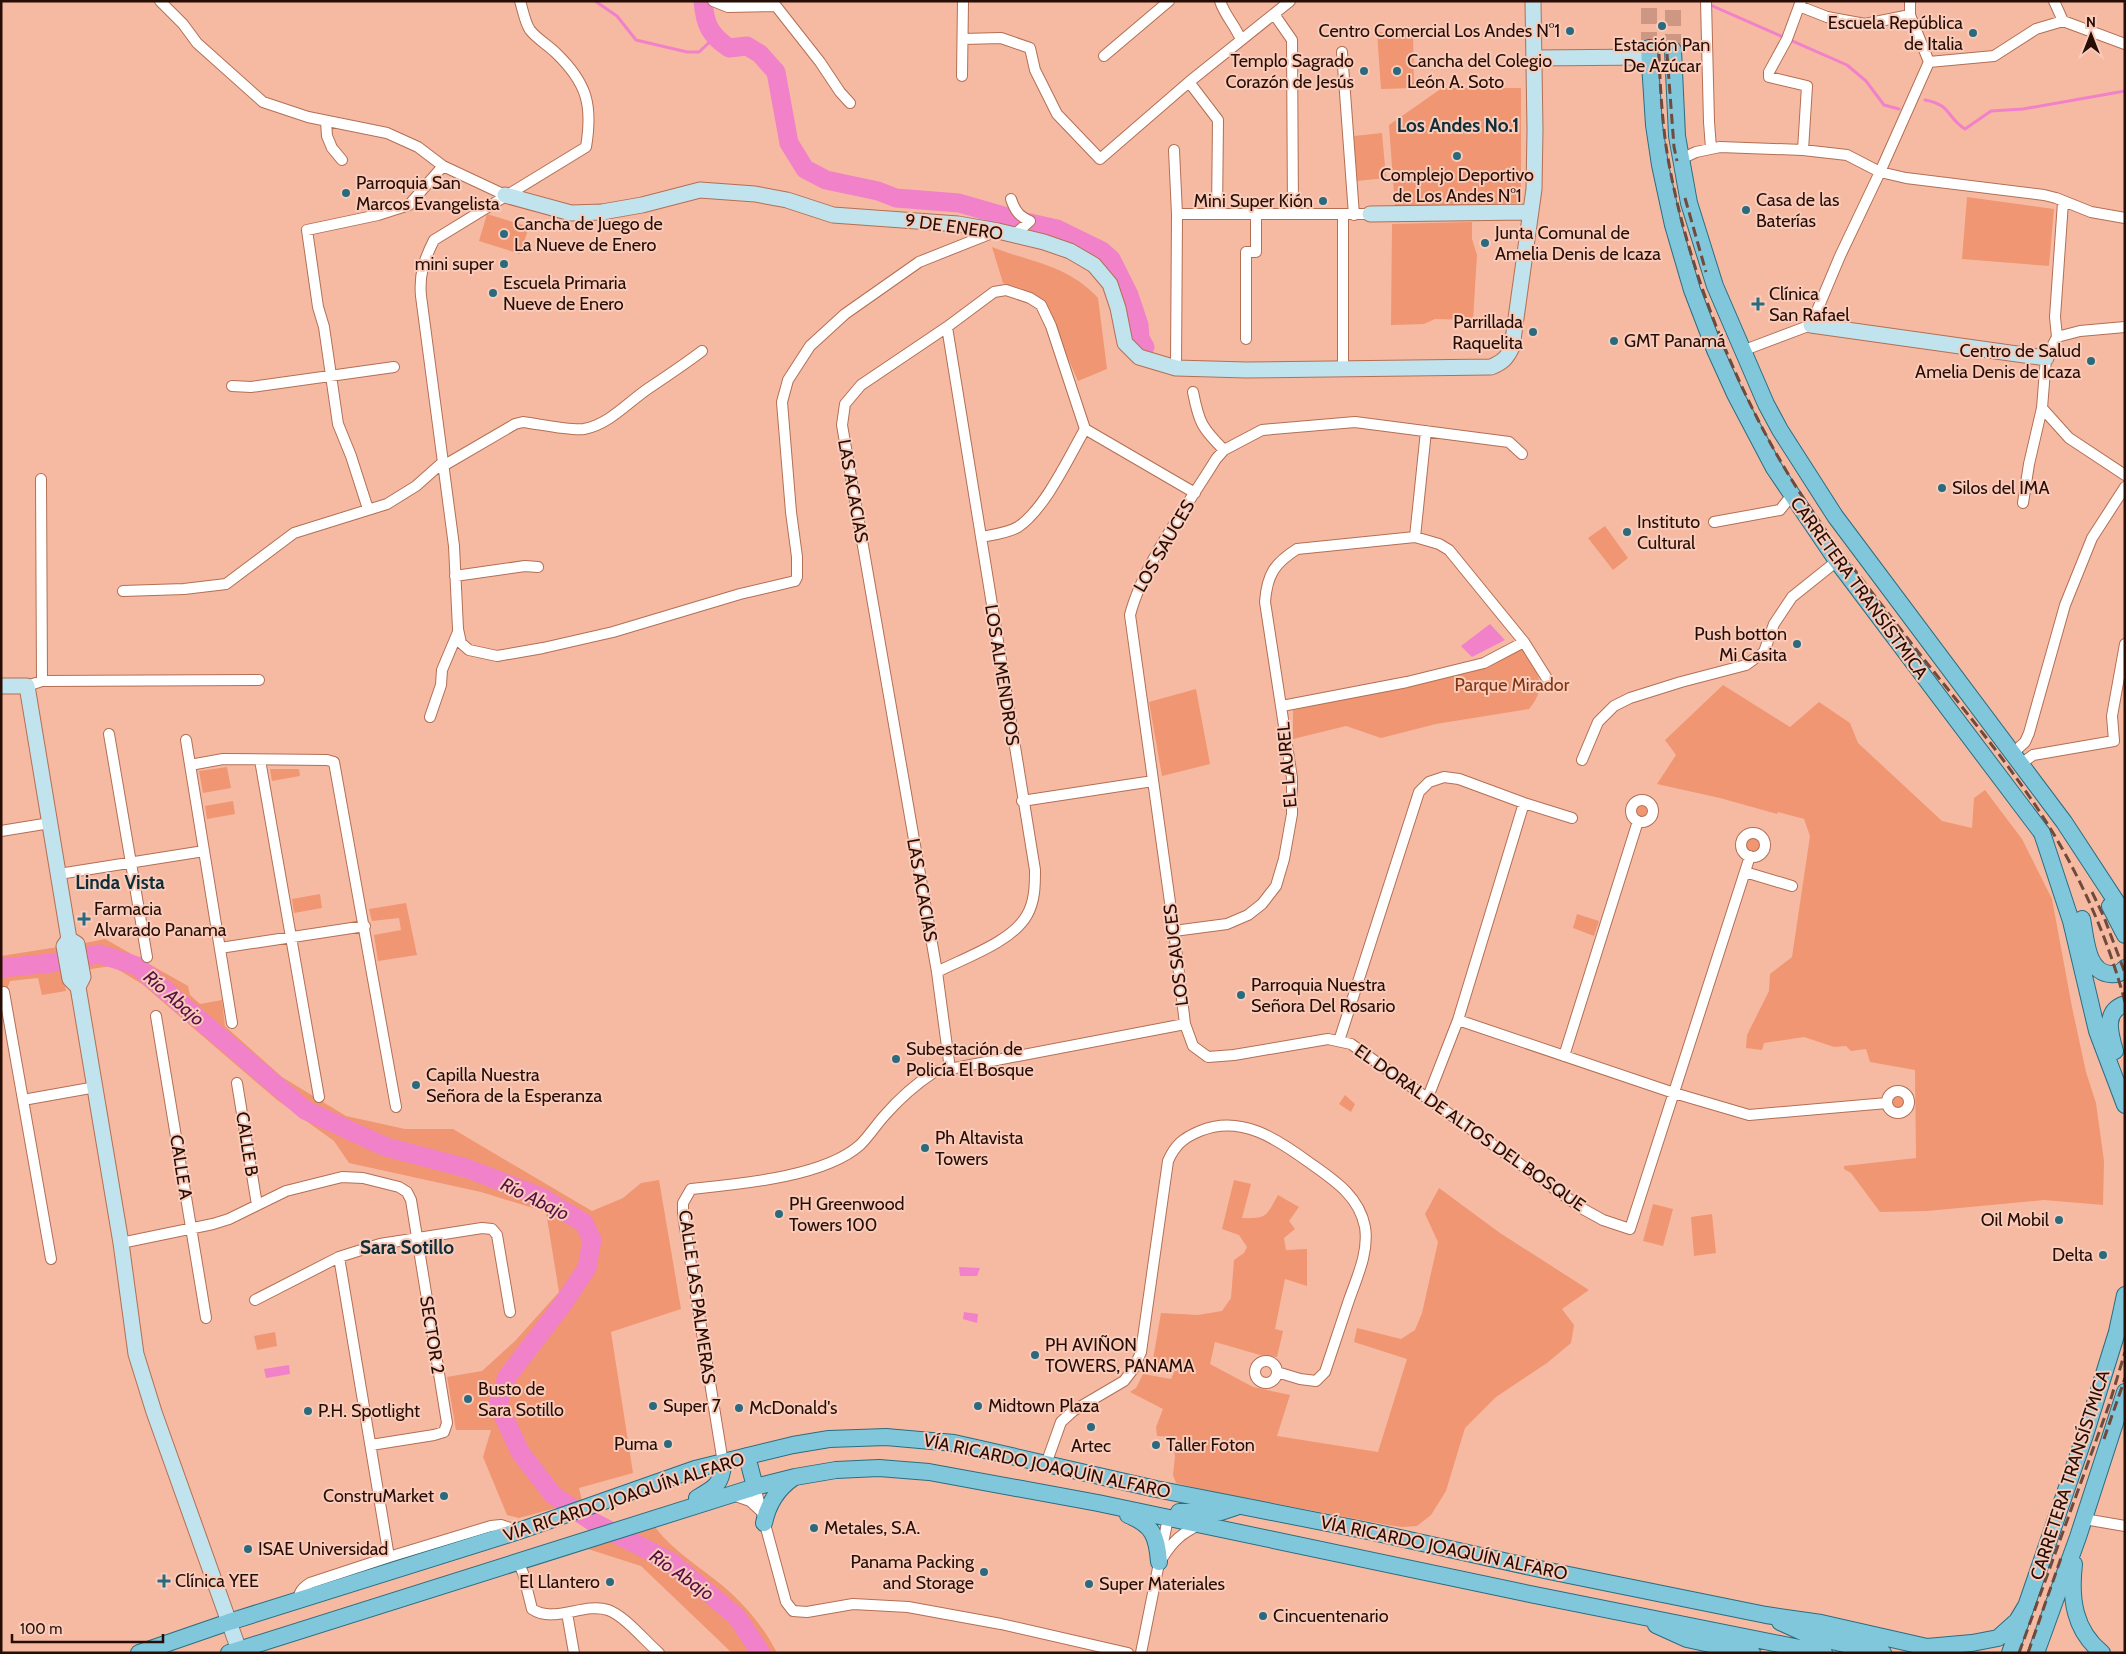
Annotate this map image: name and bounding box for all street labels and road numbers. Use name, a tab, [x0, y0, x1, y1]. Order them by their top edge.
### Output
street label: 9 DE ENERO	[904, 209, 1005, 245]
street label: LAS ACACIAS	[833, 437, 873, 545]
street label: CARRETERA TRANSÍSTMICA	[1786, 493, 1932, 683]
street label: LOS SAUCES	[1129, 496, 1199, 596]
street label: LOS ALMENDROS	[980, 603, 1024, 747]
street label: EL LAUREL	[1272, 721, 1302, 809]
street label: LAS ACACIAS	[902, 836, 942, 944]
street label: LOS SAUCES	[1159, 903, 1193, 1007]
street label: EL DORAL DE ALTOS DEL BOSQUE	[1350, 1040, 1590, 1216]
street label: CALLE B	[231, 1110, 263, 1178]
street label: CALLE A	[165, 1133, 197, 1201]
street label: CALLE LAS PALMERAS	[674, 1209, 720, 1385]
street label: SECTOR 2	[415, 1294, 449, 1376]
street label: CARRETERA TRANSÍSTMICA	[2026, 1367, 2114, 1583]
street label: VÍA RICARDO JOAQUÍN ALFARO	[922, 1429, 1173, 1503]
street label: VÍA RICARDO JOAQUÍN ALFARO	[501, 1448, 747, 1546]
street label: VÍA RICARDO JOAQUÍN ALFARO	[1319, 1511, 1570, 1585]

